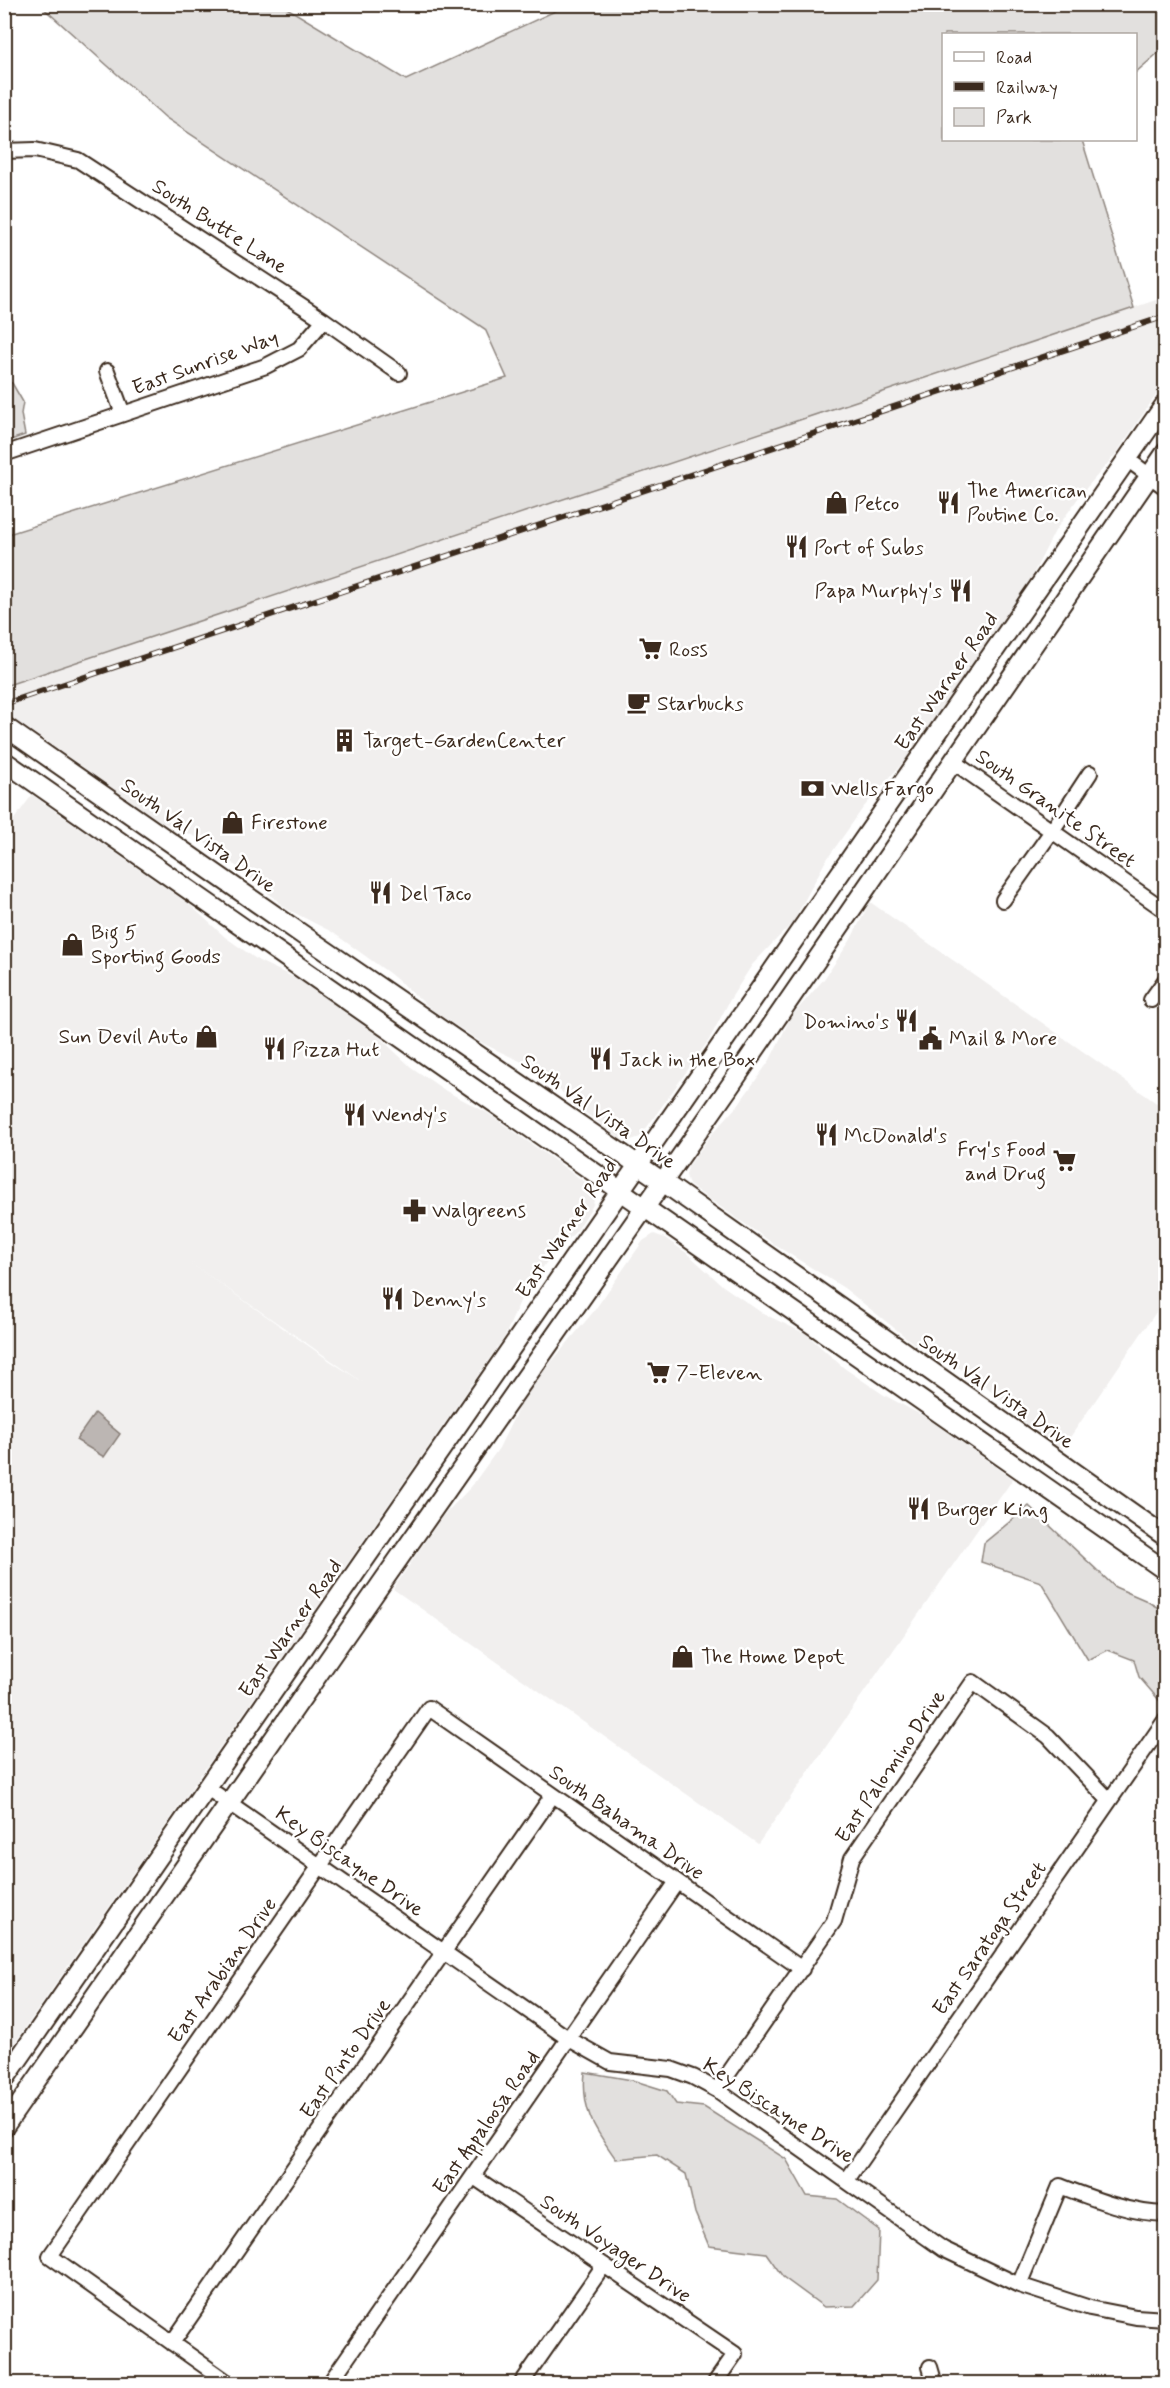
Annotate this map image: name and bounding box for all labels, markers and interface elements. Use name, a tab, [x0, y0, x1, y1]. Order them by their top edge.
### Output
legend	[942, 33, 1137, 141]
text: Road	[996, 46, 1032, 70]
text: Railway	[996, 76, 1058, 100]
text: Park	[996, 106, 1032, 130]
street label: South Butte Lane	[146, 173, 293, 281]
street label: East Sunrise Way	[128, 324, 282, 402]
place label: The American Poutine Co.	[967, 477, 1087, 529]
restaurant icon: The American Poutine Co.	[936, 489, 962, 515]
shop icon: Petco	[823, 490, 849, 516]
place label: Petco	[854, 490, 899, 518]
restaurant icon: Port of Subs	[783, 534, 809, 560]
place label: Port of Subs	[814, 534, 924, 562]
place label: Papa Murphy's	[814, 577, 942, 605]
restaurant icon: Papa Murphy's	[947, 577, 973, 603]
street label: East Warner Road	[889, 607, 1005, 756]
supermarket icon: Ross	[638, 636, 664, 662]
place label: Ross	[669, 636, 708, 664]
cafe icon: Starbucks	[626, 690, 652, 716]
place label: Starbucks	[657, 690, 744, 718]
building icon: Target-GardenCenter	[332, 727, 358, 753]
place label: Target-GardenCenter	[363, 727, 566, 756]
street label: South Granite Street	[970, 743, 1141, 875]
street label: South Val Vista Drive	[115, 772, 282, 900]
bank icon: Wells Fargo	[800, 775, 826, 801]
place label: Wells Fargo	[831, 775, 934, 803]
shop icon: Firestone	[220, 809, 246, 835]
place label: Firestone	[251, 809, 328, 837]
restaurant icon: Del Taco	[368, 880, 394, 906]
place label: Del Taco	[399, 880, 472, 908]
place label: Big 5 Sporting Goods	[91, 919, 221, 973]
shop icon: Big 5 Sporting Goods	[60, 931, 86, 957]
place label: Domino's	[803, 1008, 889, 1036]
restaurant icon: Domino's	[894, 1008, 920, 1034]
place label: Sun Devil Auto	[59, 1023, 188, 1051]
shop icon: Sun Devil Auto	[193, 1023, 219, 1049]
public building icon: Mail & More	[918, 1025, 944, 1051]
place label: Mail & More	[949, 1025, 1057, 1053]
restaurant icon: Pizza Hut	[261, 1036, 287, 1062]
place label: Pizza Hut	[292, 1036, 379, 1064]
restaurant icon: Jack in the Box	[588, 1046, 614, 1072]
place label: Jack in the Box	[619, 1046, 756, 1074]
street label: South Val Vista Drive	[515, 1048, 682, 1176]
restaurant icon: Wendy's	[341, 1101, 367, 1127]
place label: Wendy's	[372, 1101, 447, 1129]
restaurant icon: McDonald's	[813, 1122, 839, 1148]
place label: McDonald's	[844, 1122, 947, 1150]
place label: Fry's Food and Drug	[957, 1136, 1046, 1190]
supermarket icon: Fry's Food and Drug	[1051, 1148, 1077, 1174]
street label: East Warner Road	[510, 1153, 624, 1304]
pharmacy icon: Walgreens	[401, 1197, 427, 1223]
place label: Walgreens	[432, 1197, 526, 1226]
restaurant icon: Denny's	[380, 1286, 406, 1312]
place label: Denny's	[411, 1286, 486, 1314]
street label: South Val Vista Drive	[913, 1328, 1080, 1456]
supermarket icon: 7-Eleven	[645, 1359, 671, 1385]
place label: 7-Eleven	[676, 1359, 763, 1387]
restaurant icon: Burger King	[906, 1496, 932, 1522]
place label: Burger King	[937, 1496, 1048, 1525]
street label: East Warner Road	[233, 1554, 349, 1703]
shop icon: The Home Depot	[670, 1643, 696, 1669]
place label: The Home Depot	[701, 1643, 845, 1671]
street label: East Palomino Drive	[829, 1684, 953, 1849]
street label: South Bahama Drive	[543, 1759, 710, 1887]
street label: Key Biscayne Drive	[269, 1800, 429, 1924]
street label: East Saratoga Street	[926, 1856, 1053, 2021]
street label: East Arabian Drive	[162, 1892, 284, 2049]
street label: East Pinto Drive	[294, 1993, 398, 2124]
street label: East Appaloosa Road	[427, 2045, 548, 2201]
street label: Key Biscayne Drive	[697, 2051, 860, 2170]
street label: South Voyager Drive	[534, 2188, 696, 2311]

